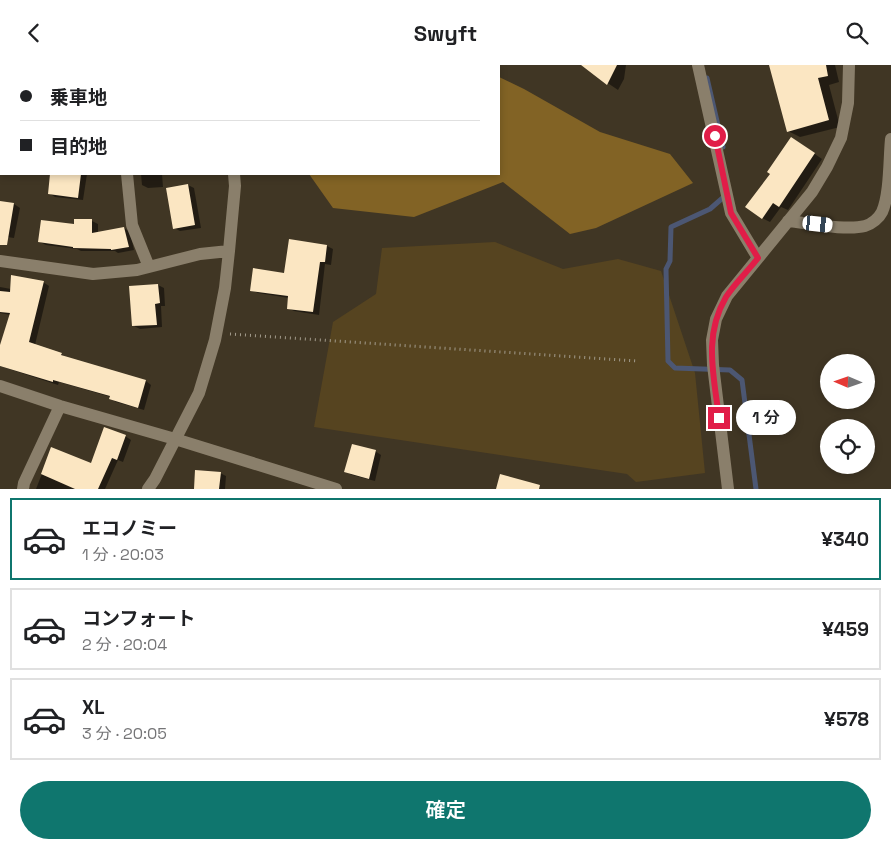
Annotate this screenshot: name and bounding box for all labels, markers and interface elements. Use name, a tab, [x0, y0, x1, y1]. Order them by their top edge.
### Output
icon: back	[20, 19, 48, 47]
text: Swyft	[414, 19, 477, 47]
icon: search	[843, 19, 871, 47]
text: 乗車地	[50, 85, 107, 110]
route start	[704, 125, 726, 147]
text: 目的地	[50, 134, 107, 159]
car	[802, 215, 833, 233]
north arrow	[820, 354, 875, 409]
map controls	[820, 354, 875, 474]
callout: 1 分	[736, 401, 796, 435]
route end	[708, 407, 730, 429]
text: 1 分	[752, 407, 780, 428]
button: locate	[820, 419, 875, 474]
text: エコノミー	[82, 516, 177, 541]
icon: car	[22, 517, 67, 562]
text: ¥340	[821, 527, 869, 552]
text: 1 分 · 20:03	[82, 544, 164, 565]
text: コンフォート	[82, 606, 195, 631]
icon: car	[22, 607, 67, 652]
text: ¥459	[822, 617, 869, 642]
text: 2 分 · 20:04	[82, 634, 167, 655]
text: XL	[82, 695, 105, 720]
icon: car	[22, 697, 67, 742]
text: ¥578	[824, 707, 869, 732]
text: 3 分 · 20:05	[82, 723, 167, 744]
button: 確定	[20, 781, 871, 839]

